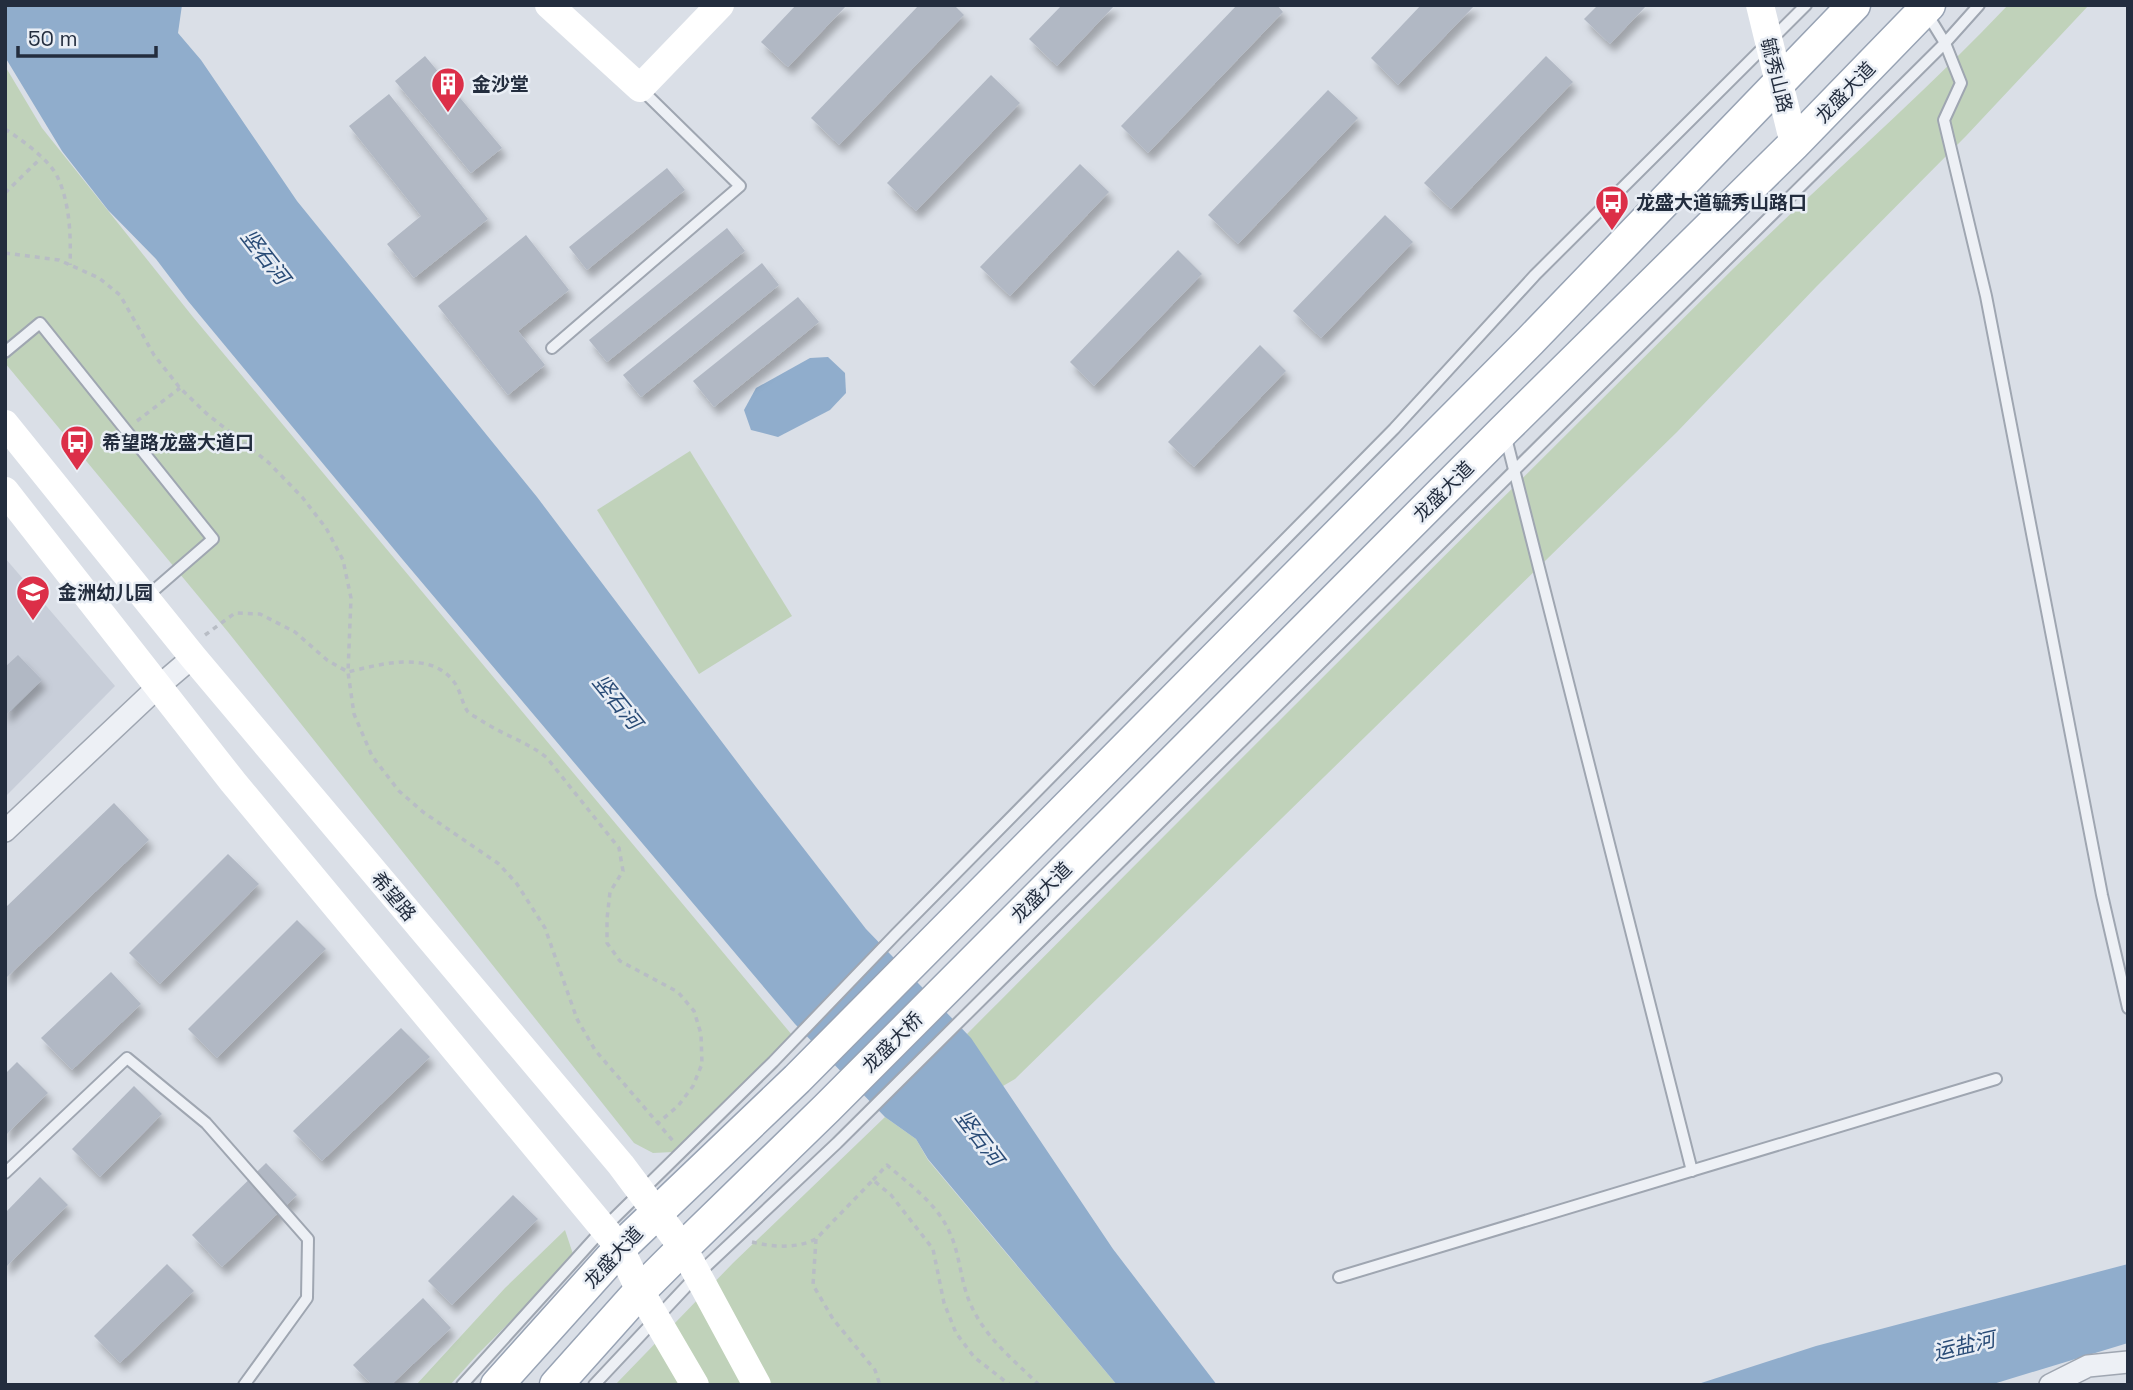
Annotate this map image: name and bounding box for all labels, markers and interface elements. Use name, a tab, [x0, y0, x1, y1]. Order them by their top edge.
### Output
scale bar	[18, 14, 156, 58]
text: 50 m	[28, 25, 78, 52]
street label: 毓秀山路	[1755, 35, 1798, 115]
street label: 龙盛大道	[1810, 56, 1881, 128]
building icon: 金沙堂	[429, 65, 467, 114]
place label: 金沙堂	[472, 72, 529, 97]
bus stop icon: 龙盛大道毓秀山路口	[1593, 183, 1631, 232]
place label: 龙盛大道毓秀山路口	[1636, 190, 1807, 215]
water label: 竖石河	[235, 224, 298, 293]
bus stop icon: 希望路龙盛大道口	[58, 423, 96, 472]
place label: 希望路龙盛大道口	[102, 430, 254, 455]
street label: 龙盛大道	[1408, 456, 1479, 527]
school or university icon: 金洲幼儿园	[14, 573, 52, 622]
place label: 金洲幼儿园	[58, 580, 153, 605]
water label: 竖石河	[587, 669, 650, 738]
street label: 龙盛大道	[1006, 857, 1077, 928]
street label: 希望路	[366, 866, 422, 926]
street label: 龙盛大桥	[857, 1007, 928, 1078]
water label: 竖石河	[950, 1104, 1012, 1174]
street label: 龙盛大道	[578, 1221, 648, 1294]
water label: 运盐河	[1930, 1324, 2002, 1366]

